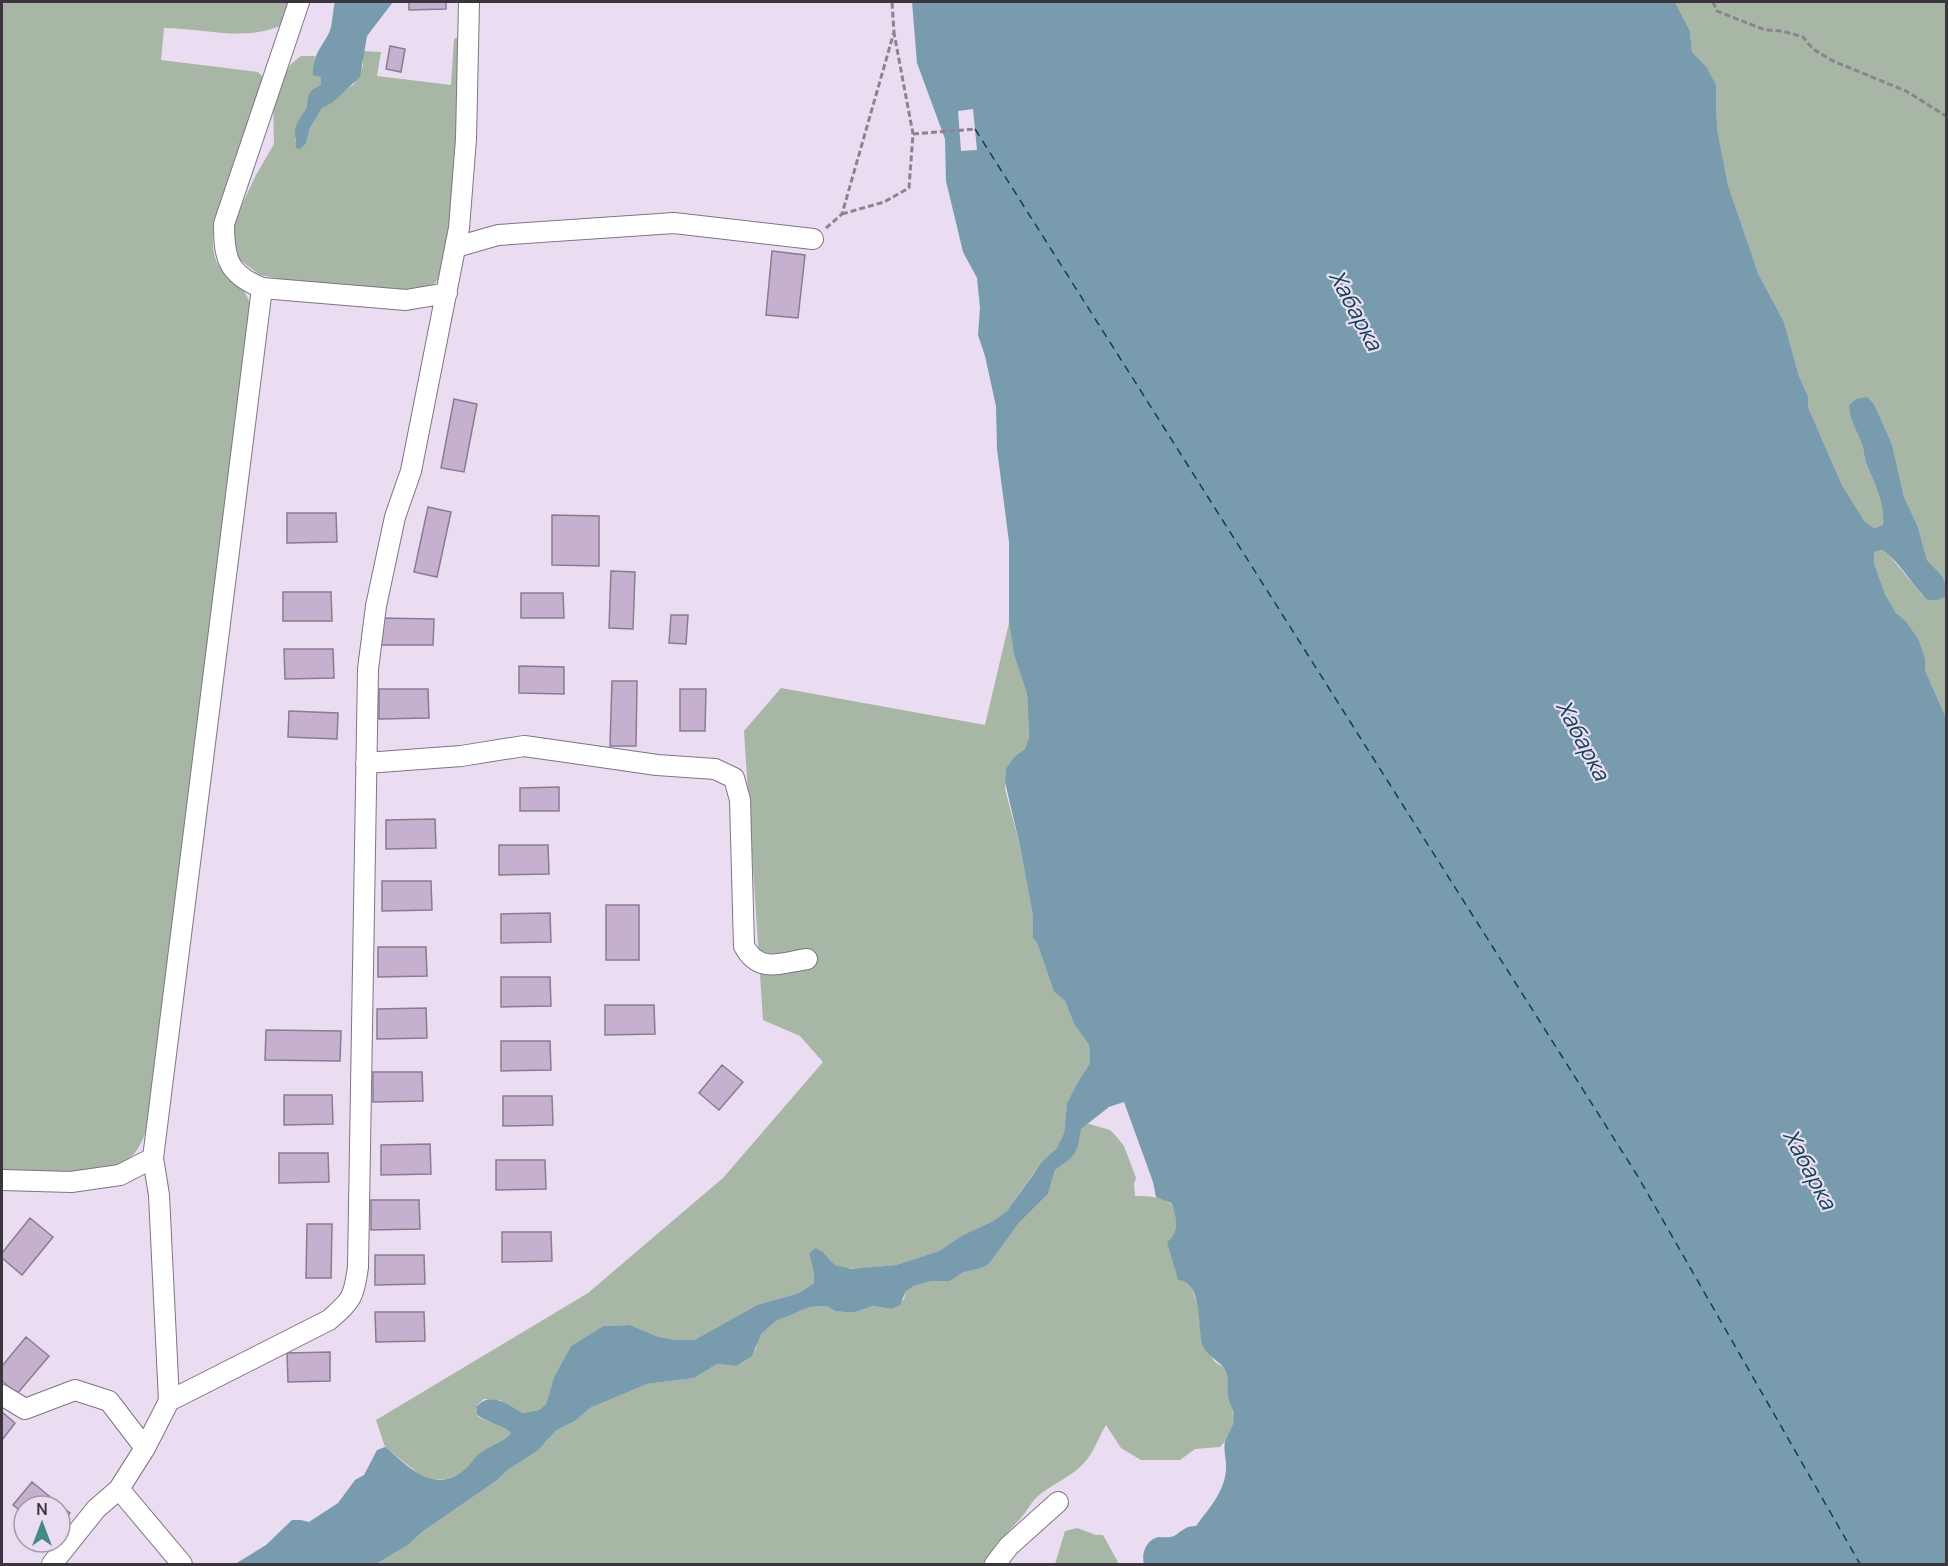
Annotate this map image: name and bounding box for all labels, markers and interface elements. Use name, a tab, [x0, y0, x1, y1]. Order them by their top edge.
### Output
water label: Хабарка	[1322, 265, 1390, 357]
water label: Хабарка	[1549, 695, 1617, 787]
water label: Хабарка	[1776, 1124, 1844, 1216]
north arrow	[12, 1494, 72, 1554]
text: N	[36, 1498, 48, 1520]

